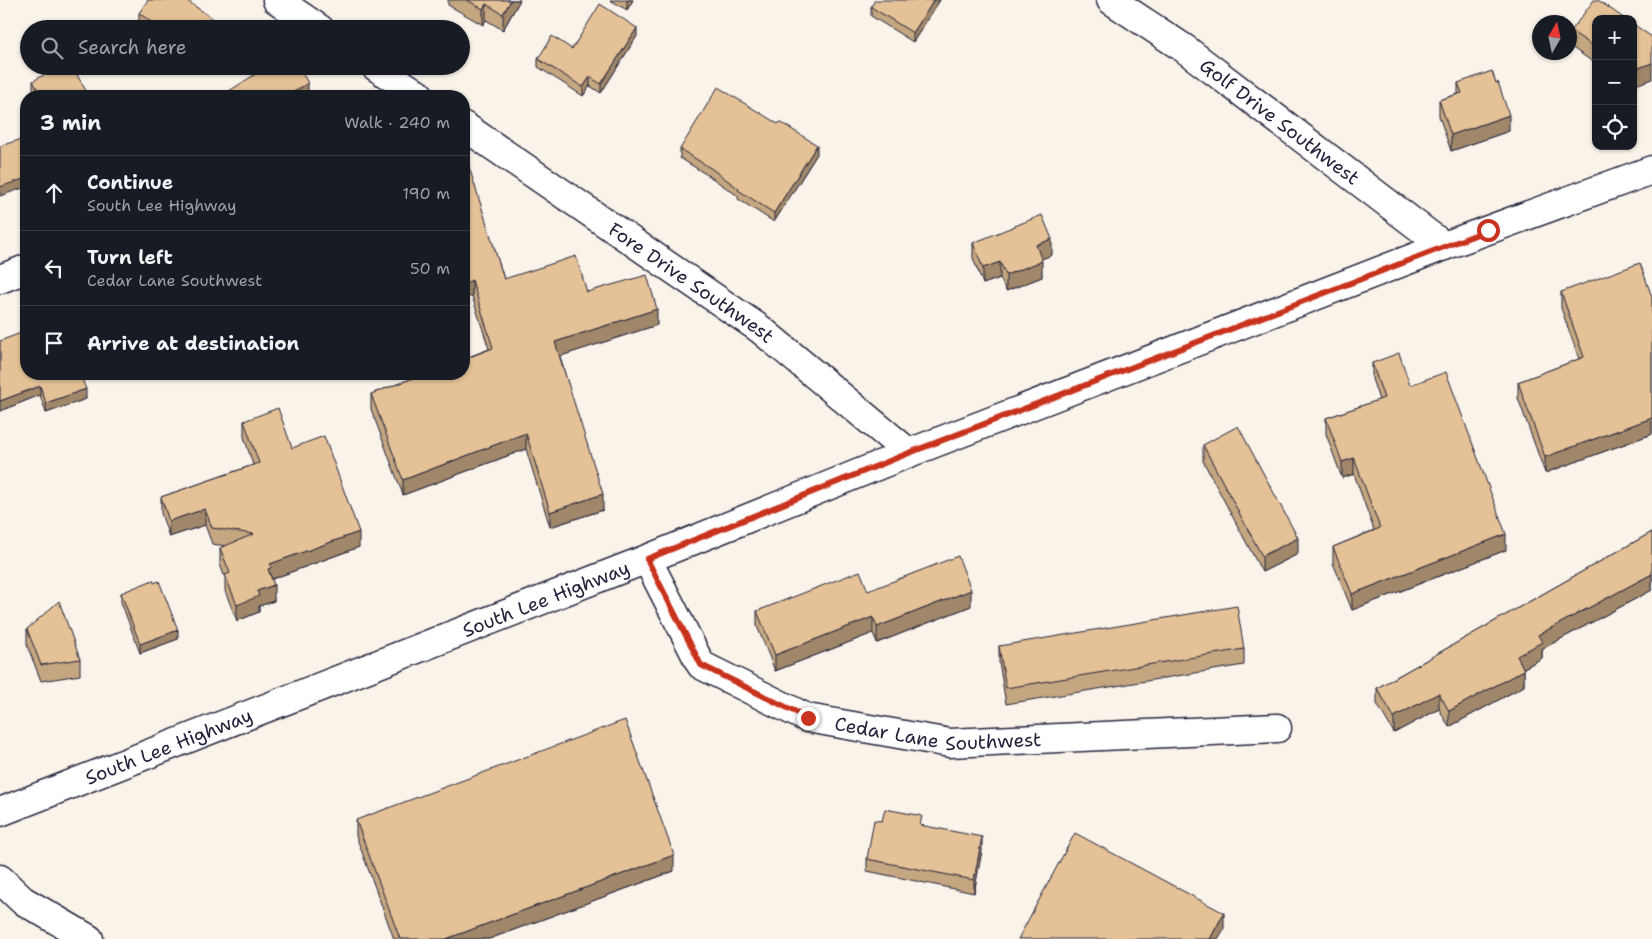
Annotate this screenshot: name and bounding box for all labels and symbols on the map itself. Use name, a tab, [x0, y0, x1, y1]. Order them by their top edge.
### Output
north arrow	[1532, 15, 1577, 60]
street label: Golf Drive Southwest	[1195, 52, 1365, 190]
street label: Fore Drive Southwest	[604, 216, 780, 348]
route start	[1477, 219, 1500, 242]
street label: South Lee Highway	[459, 555, 633, 643]
street label: South Lee Highway	[81, 702, 256, 790]
route end	[797, 707, 820, 730]
street label: Cedar Lane Southwest	[833, 711, 1042, 756]

